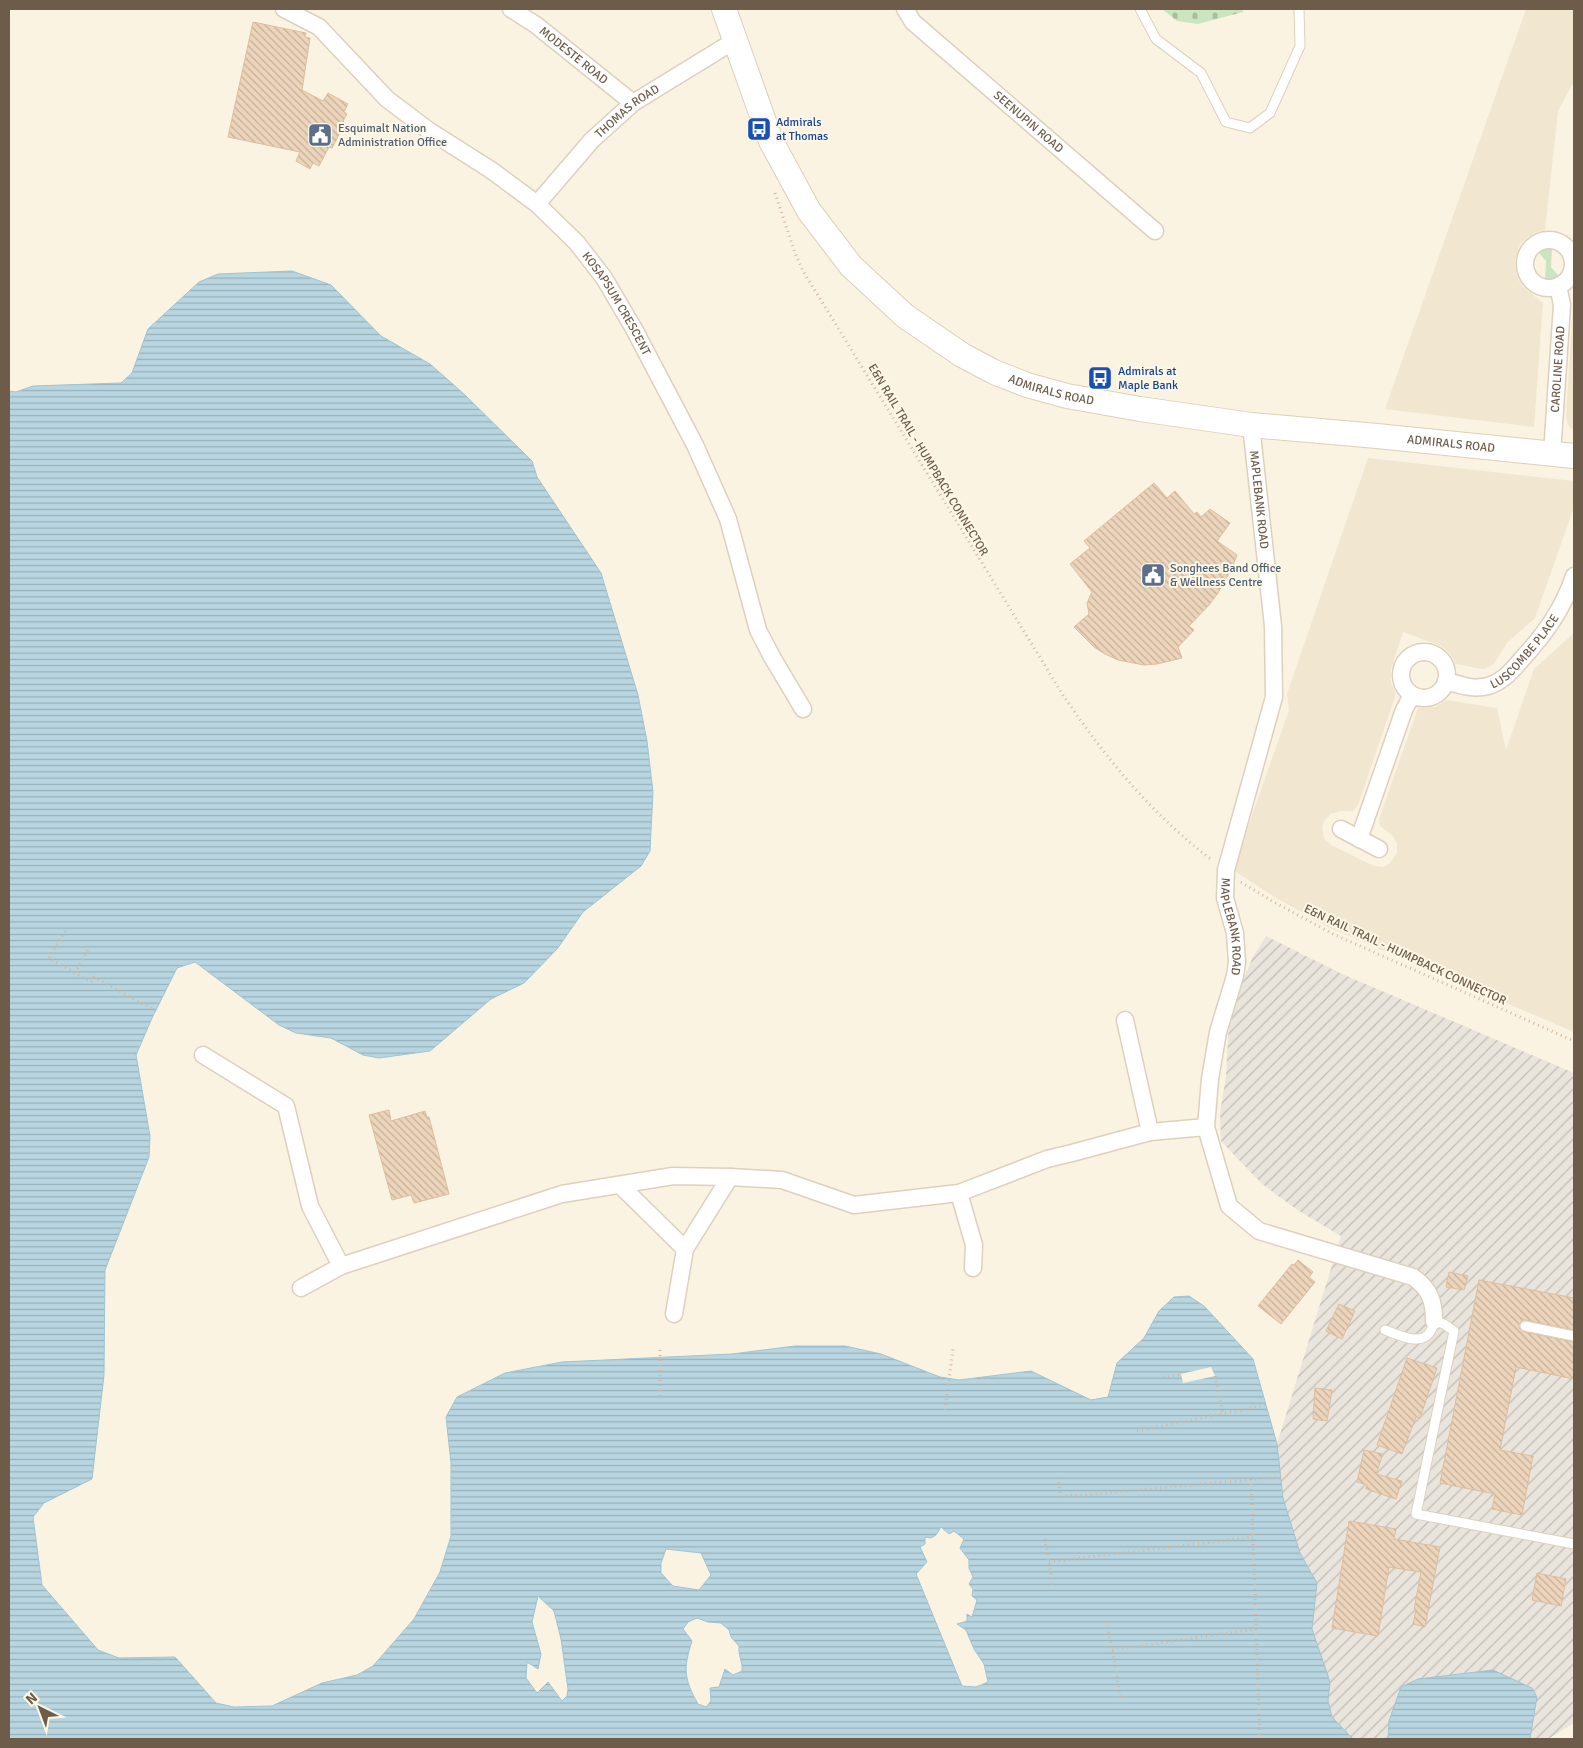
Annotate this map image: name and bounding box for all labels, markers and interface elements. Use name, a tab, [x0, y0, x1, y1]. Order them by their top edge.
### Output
street label: MODESTE ROAD	[536, 23, 611, 88]
street label: THOMAS ROAD	[592, 81, 662, 141]
street label: SEENUPIN ROAD	[991, 88, 1067, 156]
place label: Admirals at Thomas	[776, 115, 828, 144]
bus stop icon: Admirals at Thomas	[746, 116, 772, 142]
place label: Esquimalt Nation Administration Office	[338, 121, 447, 150]
public building icon: Esquimalt Nation Administration Office	[307, 122, 333, 148]
street label: KOSAPSUM CRESCENT	[579, 249, 654, 358]
street label: CAROLINE ROAD	[1547, 325, 1568, 413]
street label: E&N RAIL TRAIL - HUMPBACK CONNECTOR	[865, 361, 991, 559]
place label: Admirals at Maple Bank	[1118, 364, 1178, 393]
bus stop icon: Admirals at Maple Bank	[1087, 365, 1113, 391]
street label: ADMIRALS ROAD	[1006, 371, 1095, 408]
street label: ADMIRALS ROAD	[1406, 432, 1496, 455]
street label: MAPLEBANK ROAD	[1246, 449, 1272, 550]
place label: Songhees Band Office & Wellness Centre	[1170, 561, 1281, 590]
public building icon: Songhees Band Office & Wellness Centre	[1140, 562, 1166, 588]
street label: LUSCOMBE PLACE	[1488, 611, 1562, 692]
street label: MAPLEBANK ROAD	[1217, 877, 1245, 977]
street label: E&N RAIL TRAIL - HUMPBACK CONNECTOR	[1301, 901, 1509, 1009]
north arrow	[15, 1683, 65, 1733]
text: N	[22, 1689, 41, 1708]

